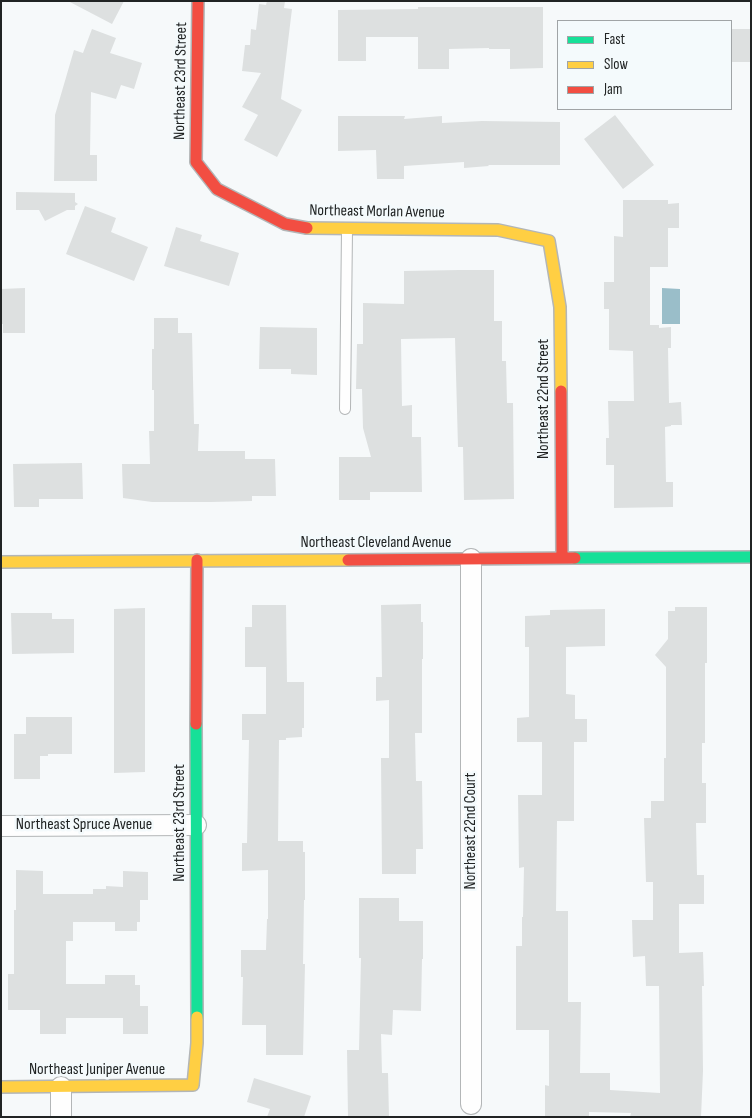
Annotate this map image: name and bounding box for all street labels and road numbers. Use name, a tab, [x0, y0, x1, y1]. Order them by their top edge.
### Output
street label: Northeast 23rd Street	[170, 22, 192, 140]
street label: Northeast Morlan Avenue	[309, 201, 445, 223]
street label: Northeast 22nd Street	[534, 339, 554, 459]
street label: Northeast Cleveland Avenue	[301, 533, 451, 553]
street label: Northeast 23rd Street	[170, 764, 190, 882]
street label: Northeast 22nd Court	[461, 773, 481, 889]
street label: Northeast Spruce Avenue	[16, 815, 152, 835]
street label: Northeast Juniper Avenue	[29, 1060, 165, 1080]

